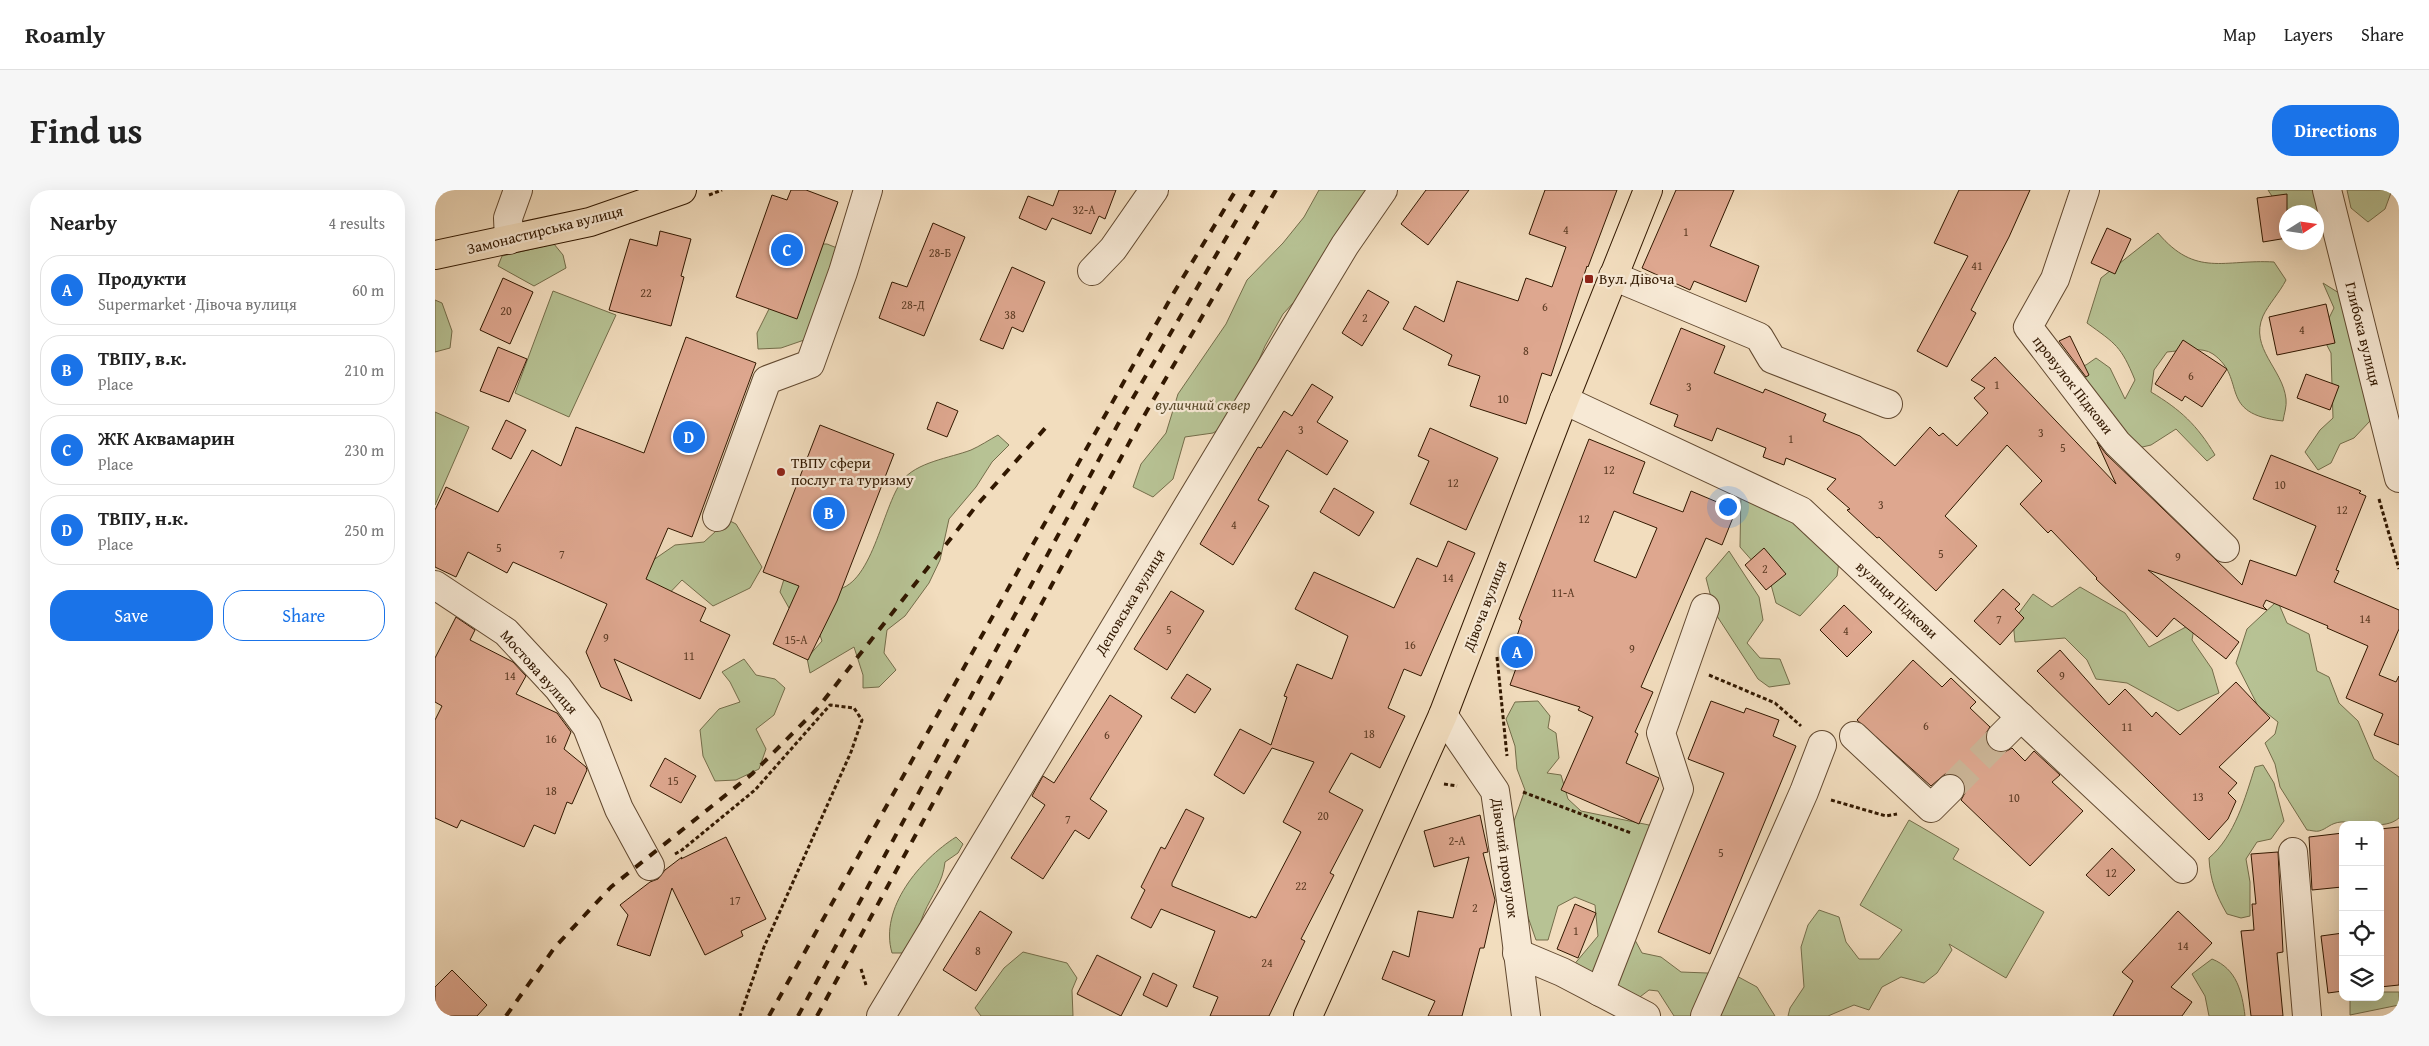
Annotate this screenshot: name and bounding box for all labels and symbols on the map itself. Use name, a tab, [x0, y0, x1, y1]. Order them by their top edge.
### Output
street label: Замонастирська вулиця	[465, 200, 626, 259]
house number: 32-А	[1073, 201, 1096, 218]
north arrow	[2279, 205, 2324, 250]
house number: 4	[1563, 221, 1569, 238]
house number: 1	[1683, 223, 1689, 240]
pin: C	[771, 231, 803, 269]
house number: 28-Б	[929, 244, 951, 261]
house number: 41	[1971, 257, 1983, 274]
place label: Вул. Дівоча	[1599, 268, 1675, 289]
marker: Вул. Дівоча	[1583, 273, 1595, 285]
street label: Глибока вулиця	[2340, 280, 2387, 388]
house number: 22	[640, 284, 652, 301]
house number: 28-Д	[901, 296, 925, 313]
house number: 6	[1542, 298, 1548, 315]
house number: 20	[500, 302, 512, 319]
house number: 38	[1004, 306, 1016, 323]
house number: 2	[1362, 309, 1368, 326]
house number: 4	[2299, 321, 2305, 338]
street label: провулок Підкови	[2028, 331, 2119, 438]
house number: 8	[1523, 342, 1529, 359]
house number: 6	[2188, 367, 2194, 384]
house number: 1	[1994, 376, 2000, 393]
house number: 3	[1686, 378, 1692, 395]
house number: 10	[1497, 390, 1509, 407]
park label: вуличний сквер	[1155, 394, 1251, 415]
pin: D	[673, 418, 705, 456]
house number: 3	[1298, 421, 1304, 438]
house number: 3	[2038, 424, 2044, 441]
house number: 1	[1788, 430, 1794, 447]
house number: 5	[2060, 439, 2066, 456]
place label: ТВПУ сфери послуг та туризму	[791, 452, 914, 490]
house number: 12	[1603, 461, 1615, 478]
marker: ТВПУ сфери послуг та туризму	[775, 466, 787, 478]
house number: 12	[1447, 474, 1459, 491]
house number: 10	[2274, 476, 2286, 493]
pin: B	[813, 494, 845, 532]
your location	[1715, 494, 1741, 520]
house number: 3	[1878, 496, 1884, 513]
house number: 12	[2336, 501, 2348, 518]
house number: 12	[1578, 510, 1590, 527]
house number: 4	[1231, 516, 1237, 533]
house number: 5	[496, 539, 502, 556]
street label: Деповська вулиця	[1089, 544, 1170, 660]
house number: 5	[1938, 545, 1944, 562]
house number: 7	[559, 546, 565, 563]
house number: 9	[2175, 548, 2181, 565]
street label: вулиця Підкови	[1852, 556, 1943, 643]
street label: Дівоча вулиця	[1457, 557, 1512, 655]
house number: 2	[1762, 560, 1768, 577]
house number: 14	[1442, 569, 1454, 586]
house number: 11-А	[1552, 584, 1575, 601]
house number: 14	[2359, 610, 2371, 627]
house number: 7	[1996, 611, 2002, 628]
house number: 5	[1166, 621, 1172, 638]
house number: 4	[1843, 622, 1849, 639]
street label: Мостова вулиця	[496, 625, 583, 719]
house number: 9	[603, 629, 609, 646]
house number: 15-А	[785, 631, 808, 648]
pin: A	[1501, 633, 1533, 671]
house number: 16	[1404, 636, 1416, 653]
house number: 9	[1629, 640, 1635, 657]
house number: 11	[683, 647, 695, 664]
house number: 14	[504, 667, 516, 684]
house number: 9	[2059, 667, 2065, 684]
house number: 6	[1923, 717, 1929, 734]
house number: 11	[2121, 718, 2133, 735]
house number: 18	[1363, 725, 1375, 742]
house number: 6	[1104, 726, 1110, 743]
house number: 16	[545, 730, 557, 747]
house number: 15	[667, 772, 679, 789]
house number: 18	[545, 782, 557, 799]
house number: 13	[2192, 788, 2204, 805]
house number: 10	[2008, 789, 2020, 806]
street label: Дівочий провулок	[1487, 796, 1524, 919]
house number: 20	[1317, 807, 1329, 824]
house number: 7	[1065, 811, 1071, 828]
house number: 2-А	[1448, 832, 1466, 849]
house number: 5	[1718, 844, 1724, 861]
house number: 12	[2105, 864, 2117, 881]
house number: 22	[1295, 877, 1307, 894]
house number: 17	[729, 892, 741, 909]
house number: 2	[1472, 899, 1478, 916]
house number: 1	[1573, 922, 1579, 939]
house number: 14	[2177, 937, 2189, 954]
house number: 8	[975, 942, 981, 959]
house number: 24	[1261, 954, 1273, 971]

